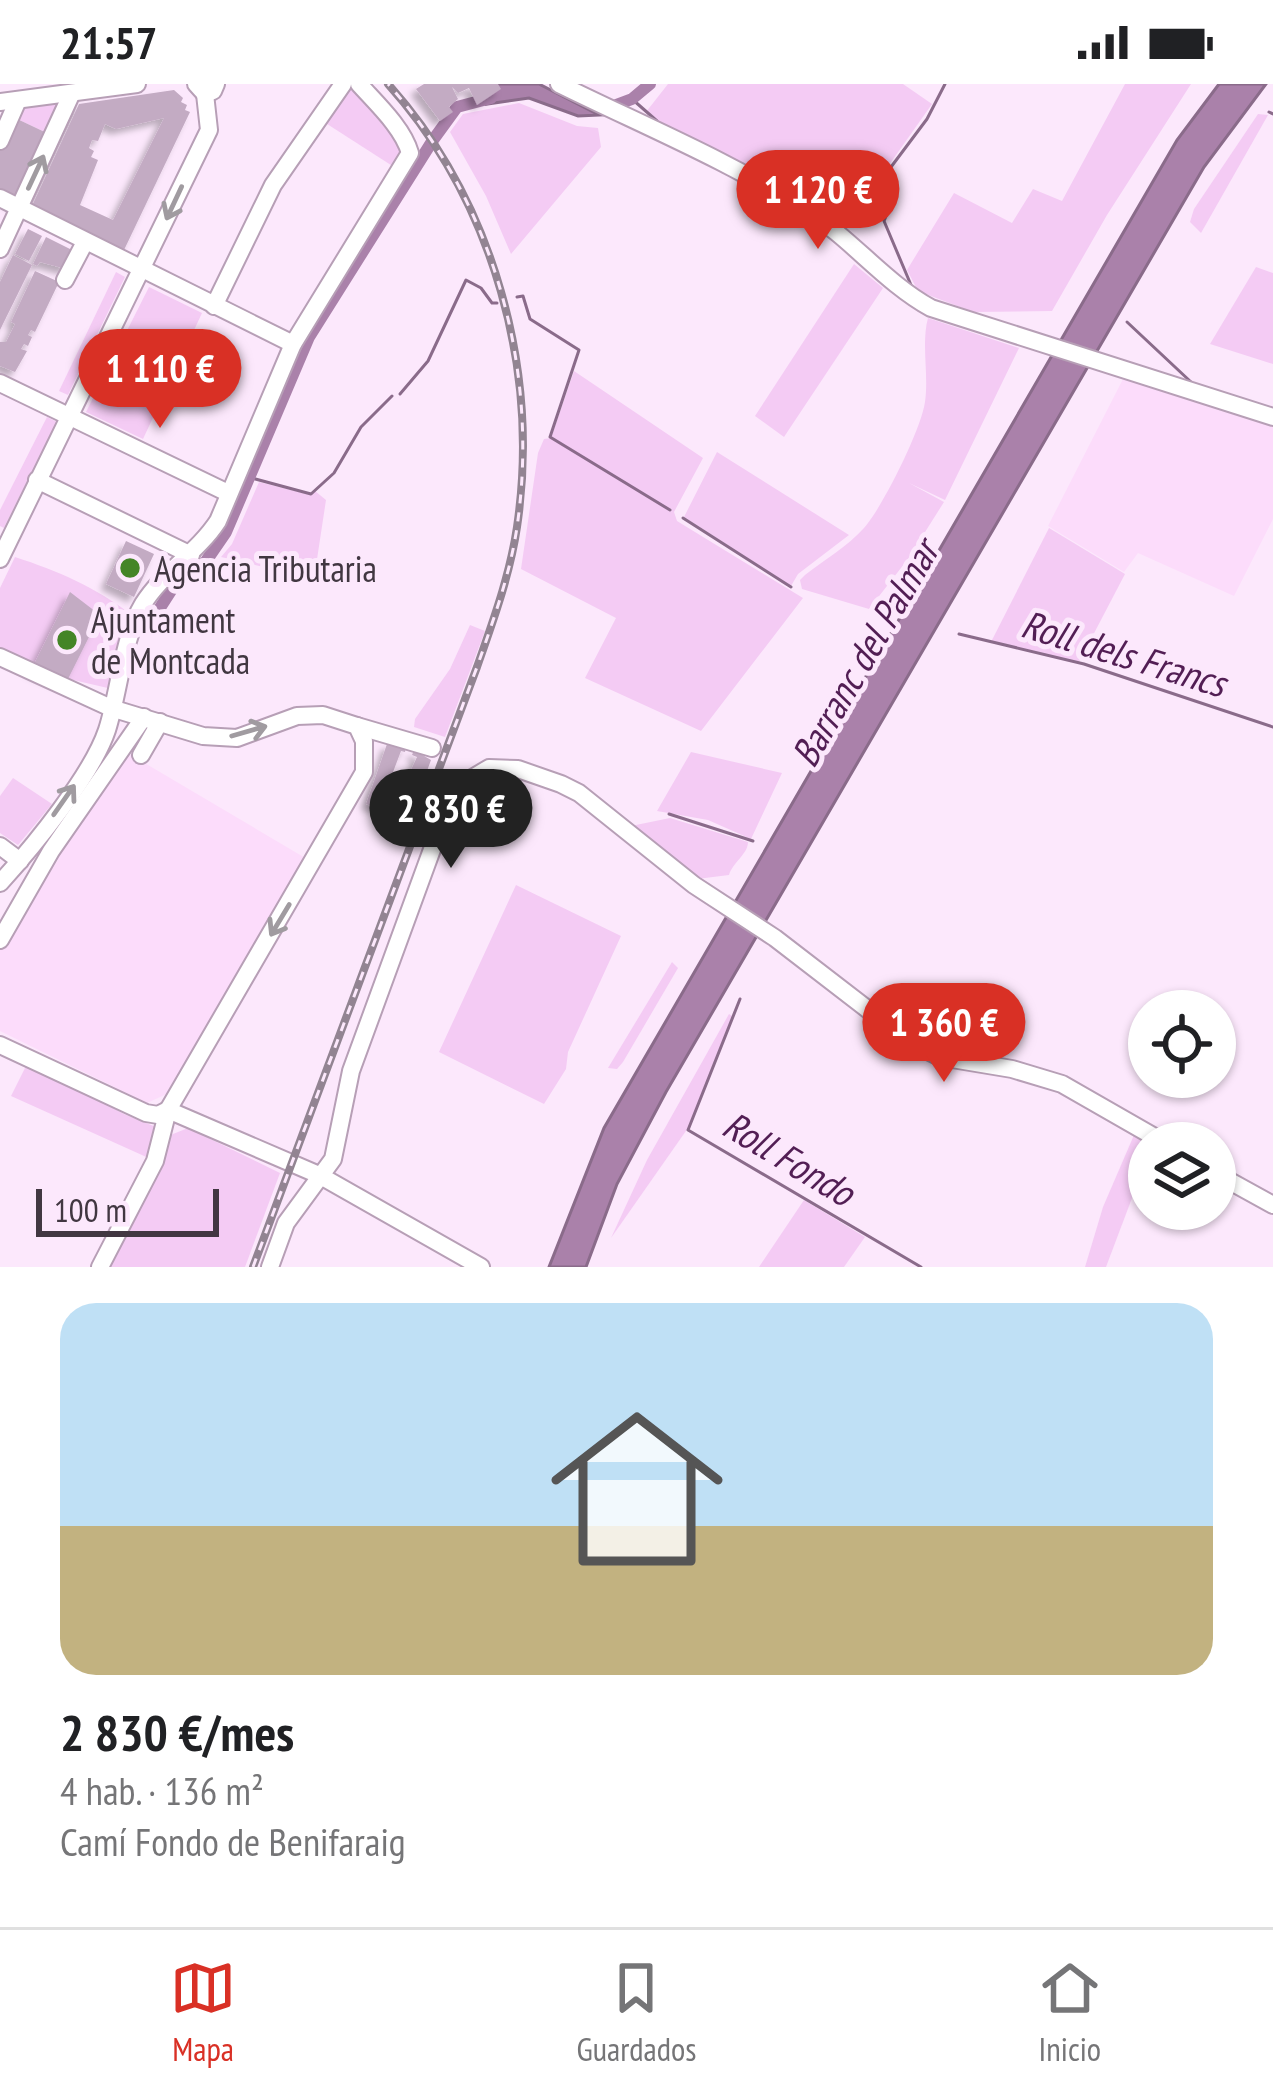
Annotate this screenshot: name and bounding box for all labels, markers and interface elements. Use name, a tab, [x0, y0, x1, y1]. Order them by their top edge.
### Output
text: 21:57	[60, 13, 157, 71]
pin: 1 120 €	[707, 150, 929, 252]
one-way arrow	[26, 155, 48, 191]
text: 1 120 €	[763, 163, 873, 214]
one-way arrow	[162, 184, 184, 220]
pin: 1 110 €	[49, 329, 271, 431]
text: 1 110 €	[105, 342, 215, 393]
water label: Barranc del Palmar	[779, 526, 952, 775]
place label: Agencia Tributaria	[154, 545, 377, 592]
marker: Agencia Tributaria	[117, 555, 143, 581]
place label: Ajuntament de Montcada	[91, 596, 250, 684]
water label: Roll dels Francs	[1016, 598, 1236, 709]
marker: Ajuntament de Montcada	[54, 627, 80, 653]
one-way arrow	[229, 719, 267, 741]
pin: 2 830 €	[340, 769, 562, 871]
text: 2 830 €	[396, 782, 506, 833]
one-way arrow	[51, 784, 76, 818]
one-way arrow	[268, 902, 292, 937]
pin: 1 360 €	[833, 983, 1055, 1085]
map controls	[1128, 990, 1236, 1230]
button: locate	[1128, 990, 1236, 1098]
text: 1 360 €	[889, 996, 999, 1047]
water label: Roll Fondo	[714, 1099, 867, 1219]
button: layers	[1128, 1122, 1236, 1230]
scale bar	[36, 1183, 219, 1236]
text: 100 m	[54, 1188, 127, 1231]
icon: home	[529, 1381, 745, 1597]
text: 2 830 €/mes	[60, 1699, 294, 1765]
text: 4 hab. · 136 m²	[60, 1765, 264, 1816]
text: Camí Fondo de Benifaraig	[60, 1816, 406, 1867]
tab: Mapa	[170, 1955, 236, 2070]
tab: Guardados	[576, 1955, 696, 2070]
tab: Inicio	[1037, 1955, 1103, 2070]

